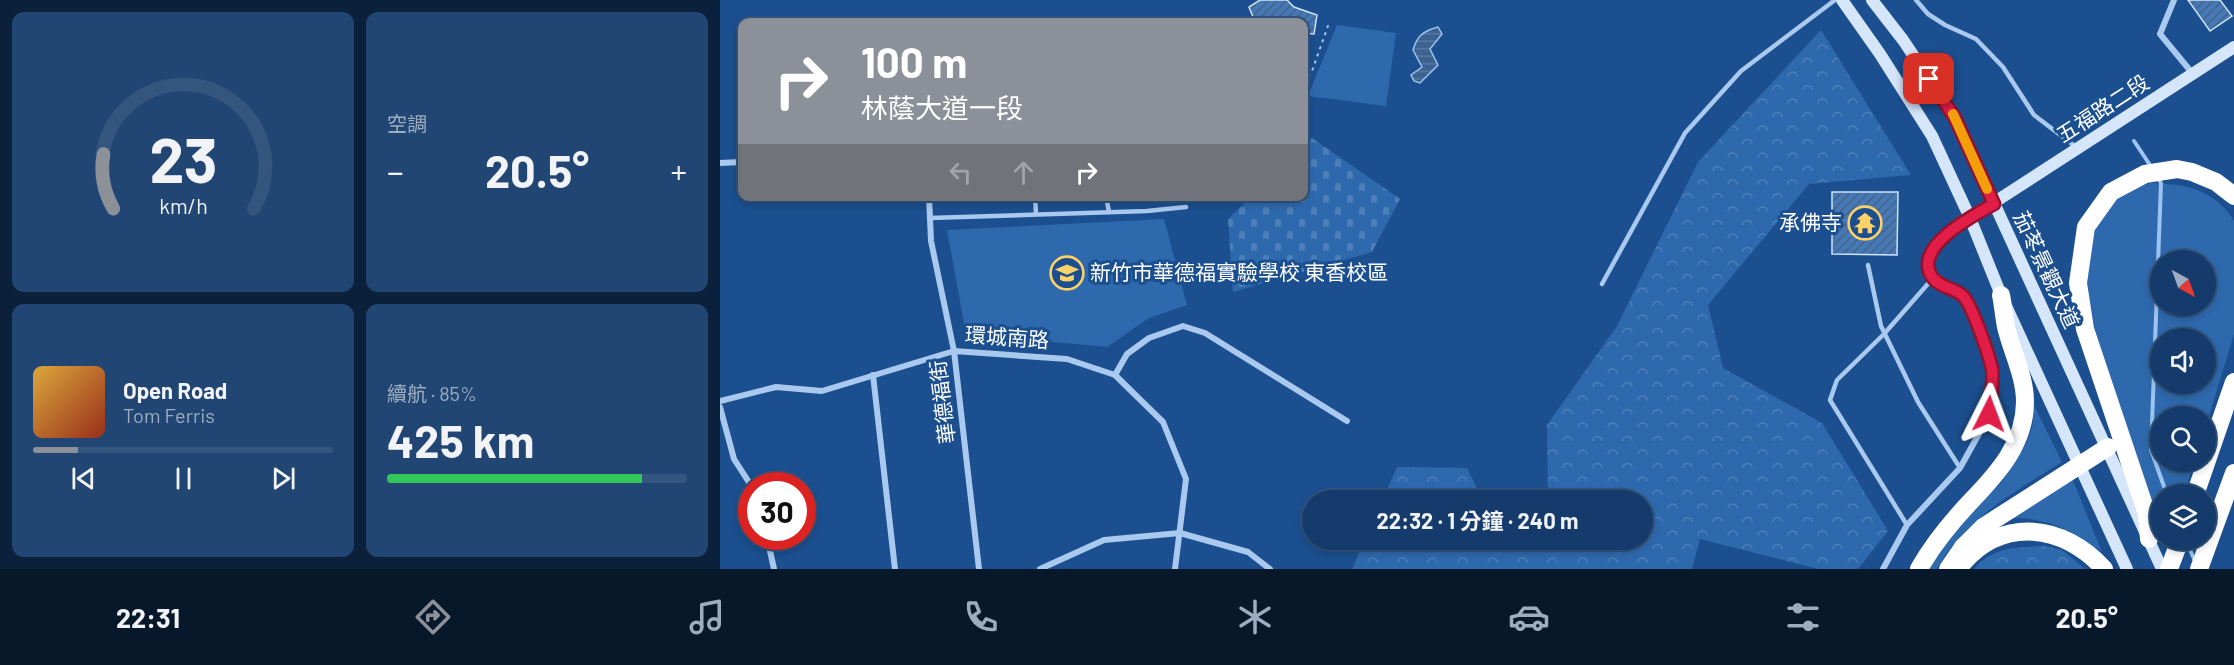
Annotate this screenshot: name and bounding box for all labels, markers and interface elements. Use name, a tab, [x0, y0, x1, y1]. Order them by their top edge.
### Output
text: 100 m	[861, 36, 967, 86]
icon: right	[762, 42, 840, 120]
pin	[1903, 53, 1954, 104]
icon: arrive	[1912, 62, 1945, 95]
street label: 五福路二段	[2051, 69, 2153, 147]
text: 林蔭大道一段	[861, 91, 1023, 123]
text: 空調	[387, 111, 427, 135]
text: 23	[149, 121, 217, 195]
text: 20.5°	[485, 143, 589, 197]
text: −	[387, 151, 404, 191]
text: +	[671, 151, 687, 191]
icon: left	[944, 156, 977, 189]
icon: ahead	[1007, 156, 1040, 189]
icon: right	[1070, 156, 1103, 189]
text: km/h	[159, 193, 207, 218]
temple icon: 承佛寺	[1847, 205, 1883, 241]
street label: 茄苳景觀大道	[2009, 207, 2085, 332]
place label: 承佛寺	[1779, 209, 1842, 234]
north arrow	[2150, 250, 2216, 316]
map controls	[2150, 250, 2216, 550]
school or university icon: 新竹市華德福實驗學校 東香校區	[1049, 255, 1085, 291]
place label: 新竹市華德福實驗學校 東香校區	[1090, 259, 1388, 284]
street label: 環城南路	[964, 321, 1050, 352]
button: sound	[2150, 328, 2216, 394]
street label: 華德福街	[924, 359, 959, 445]
text: Open Road	[123, 377, 227, 403]
text: 續航 · 85%	[387, 381, 477, 405]
position arrow	[1957, 382, 2021, 446]
text: Tom Ferris	[123, 403, 215, 427]
button: search	[2150, 406, 2216, 472]
text: 425 km	[387, 413, 534, 467]
icon: previous	[67, 462, 100, 495]
icon: pause	[167, 462, 200, 495]
icon: next	[267, 462, 300, 495]
speed limit sign: 30	[738, 472, 816, 550]
button: layers	[2150, 484, 2216, 550]
text: 22:32 · 1 分鐘 · 240 m	[1377, 507, 1578, 533]
icon: directions	[412, 596, 454, 638]
icon: music	[686, 596, 728, 638]
icon: phone	[960, 596, 1002, 638]
icon: climate	[1234, 596, 1276, 638]
icon: car	[1508, 596, 1550, 638]
icon: filters	[1782, 596, 1824, 638]
text: 22:31	[116, 601, 180, 633]
text: 20.5°	[2055, 601, 2118, 633]

